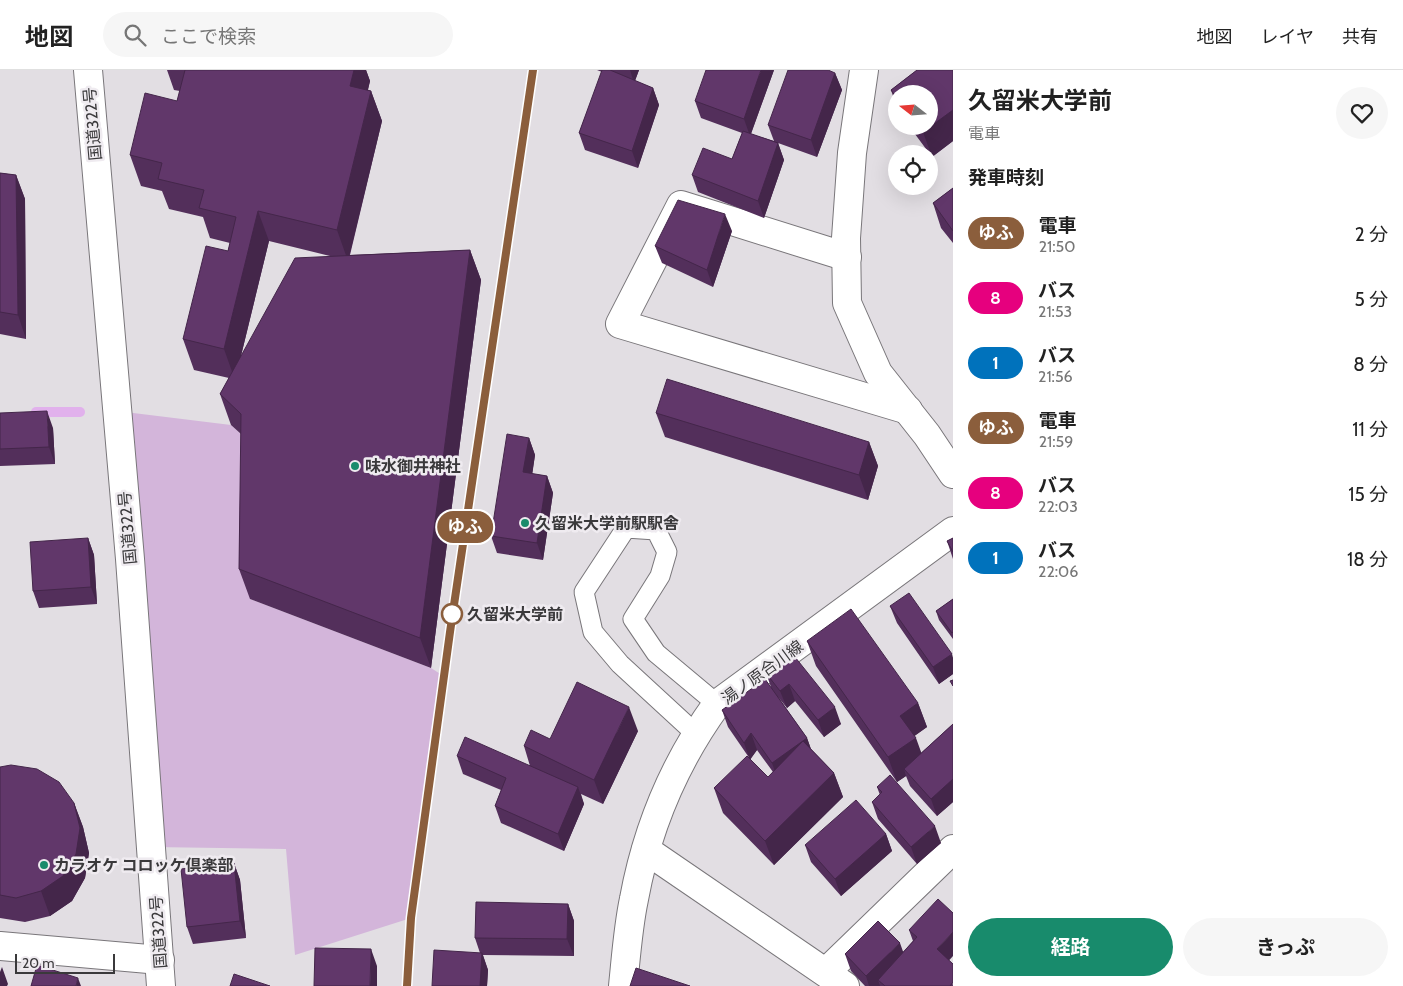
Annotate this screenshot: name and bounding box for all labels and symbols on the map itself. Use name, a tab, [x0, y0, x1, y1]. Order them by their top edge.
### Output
north arrow	[888, 85, 938, 135]
street label: 国道322号	[80, 87, 105, 161]
place label: 味水御井神社	[365, 457, 461, 476]
marker: 味水御井神社	[349, 460, 361, 472]
street label: 国道322号	[115, 491, 140, 565]
line badge: ゆふ	[442, 511, 488, 543]
place label: 久留米大学前駅駅舎	[535, 514, 679, 533]
marker: 久留米大学前駅駅舎	[519, 517, 531, 529]
marker: 久留米大学前	[441, 603, 463, 625]
place label: 久留米大学前	[467, 605, 563, 624]
street label: 湯ノ原合川線	[718, 637, 807, 708]
place label: カラオケ コロッケ倶楽部	[54, 856, 234, 875]
marker: カラオケ コロッケ倶楽部	[38, 859, 50, 871]
street label: 国道322号	[146, 895, 171, 969]
scale bar	[15, 951, 115, 974]

